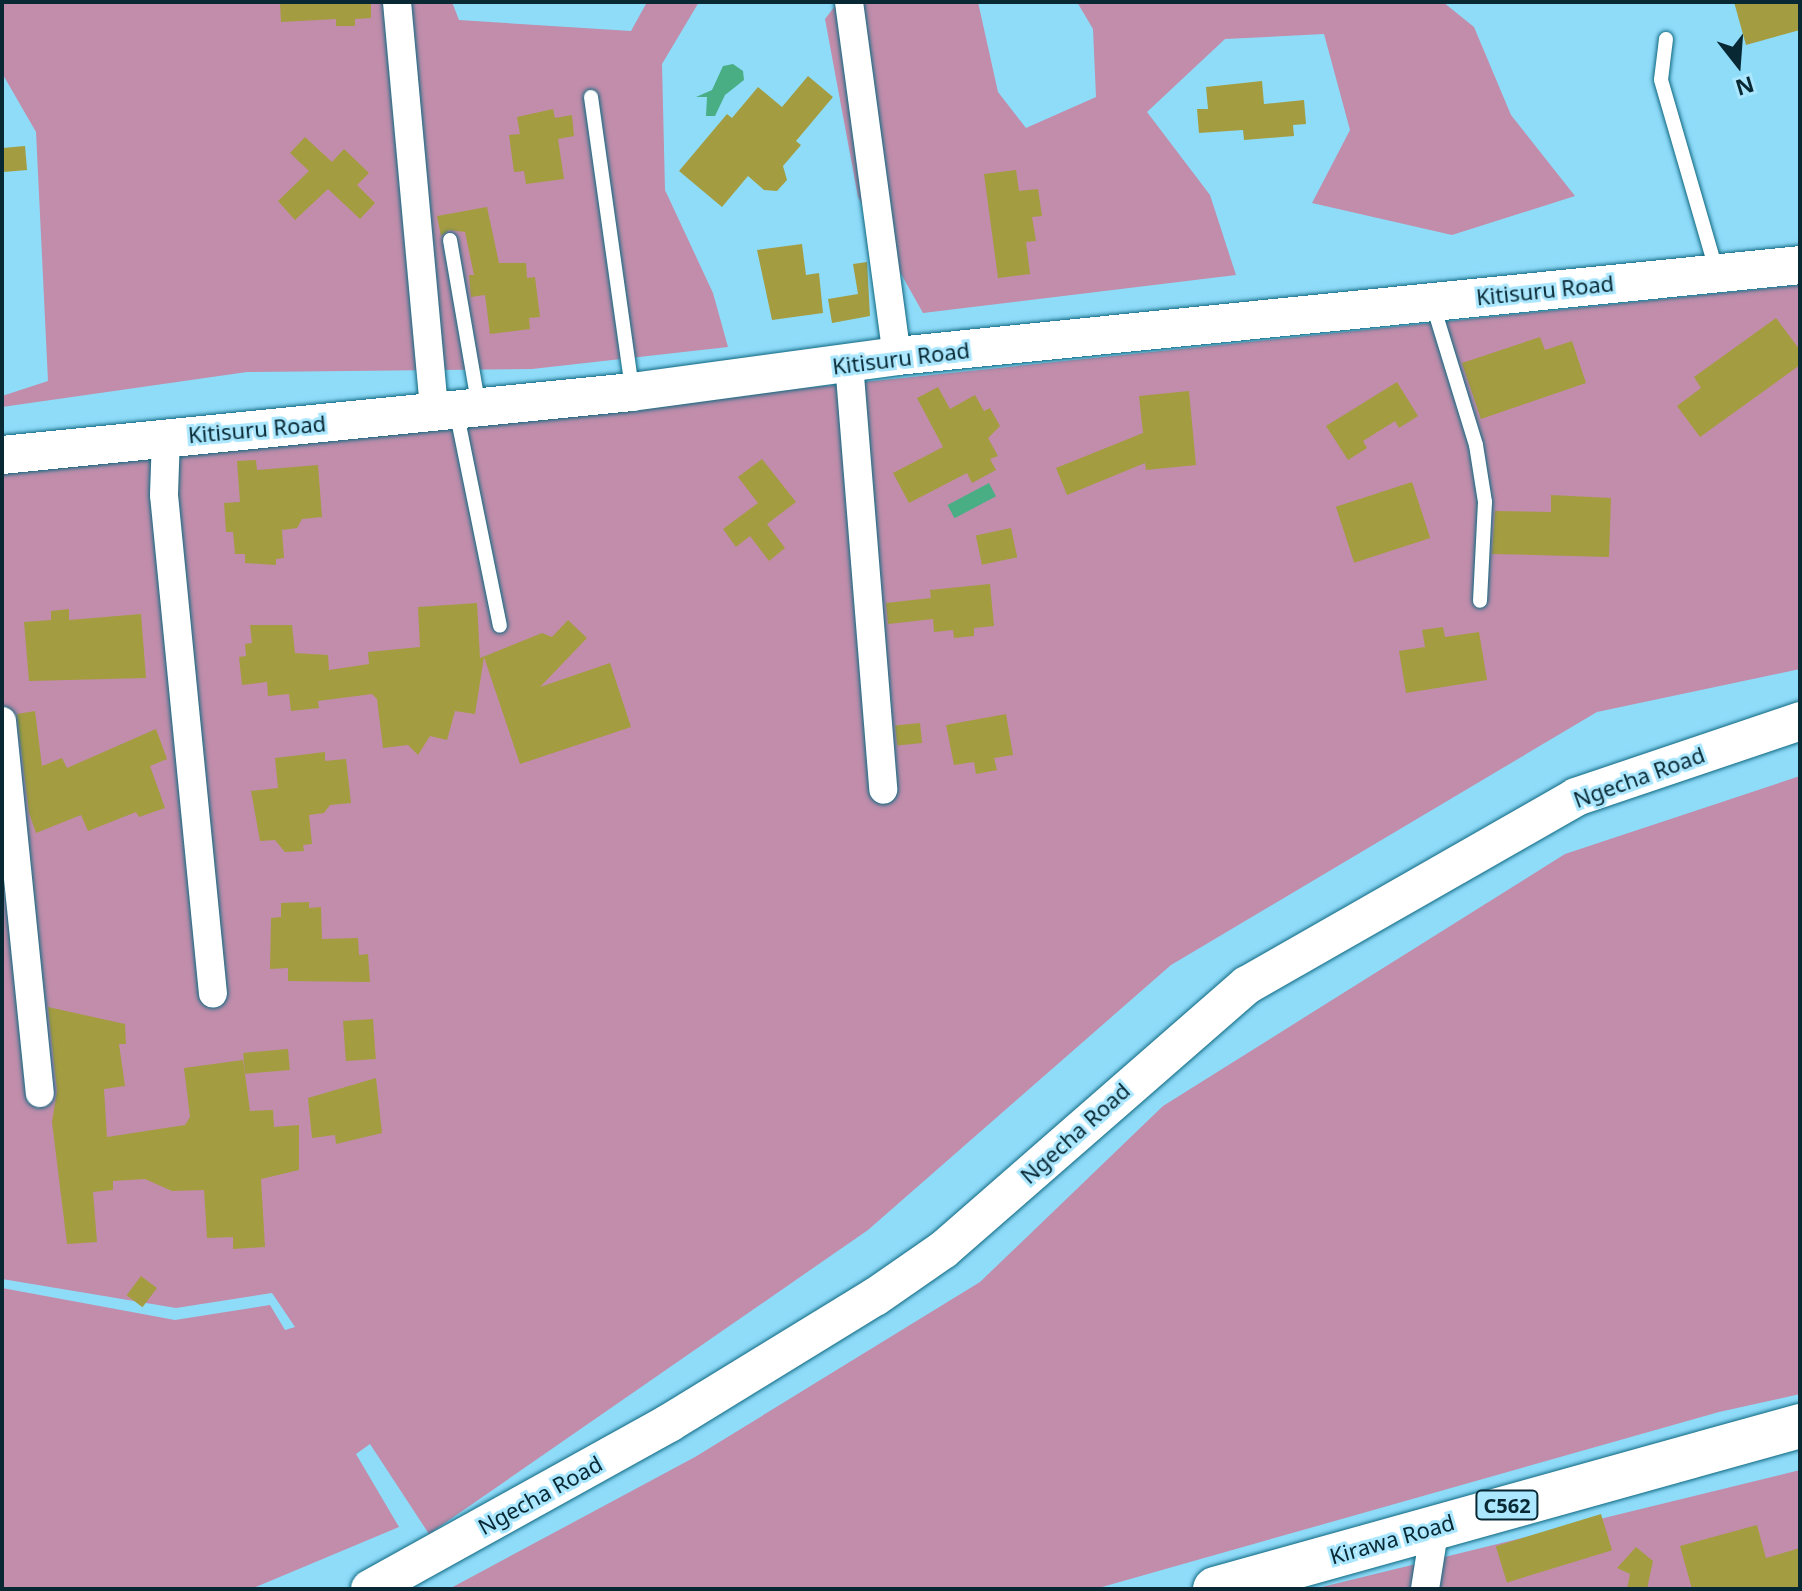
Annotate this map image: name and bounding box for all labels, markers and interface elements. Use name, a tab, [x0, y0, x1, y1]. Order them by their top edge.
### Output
north arrow	[1698, 24, 1778, 104]
text: N	[1732, 70, 1758, 104]
street label: Kitisuru Road	[1475, 270, 1615, 310]
street label: Kitisuru Road	[831, 336, 971, 380]
street label: Kitisuru Road	[187, 410, 327, 448]
street label: Ngecha Road	[1570, 741, 1708, 813]
street label: Ngecha Road	[1015, 1077, 1135, 1189]
street label: Ngecha Road	[473, 1450, 607, 1540]
road number: C562	[1475, 1489, 1539, 1521]
street label: Kirawa Road	[1327, 1509, 1457, 1569]

